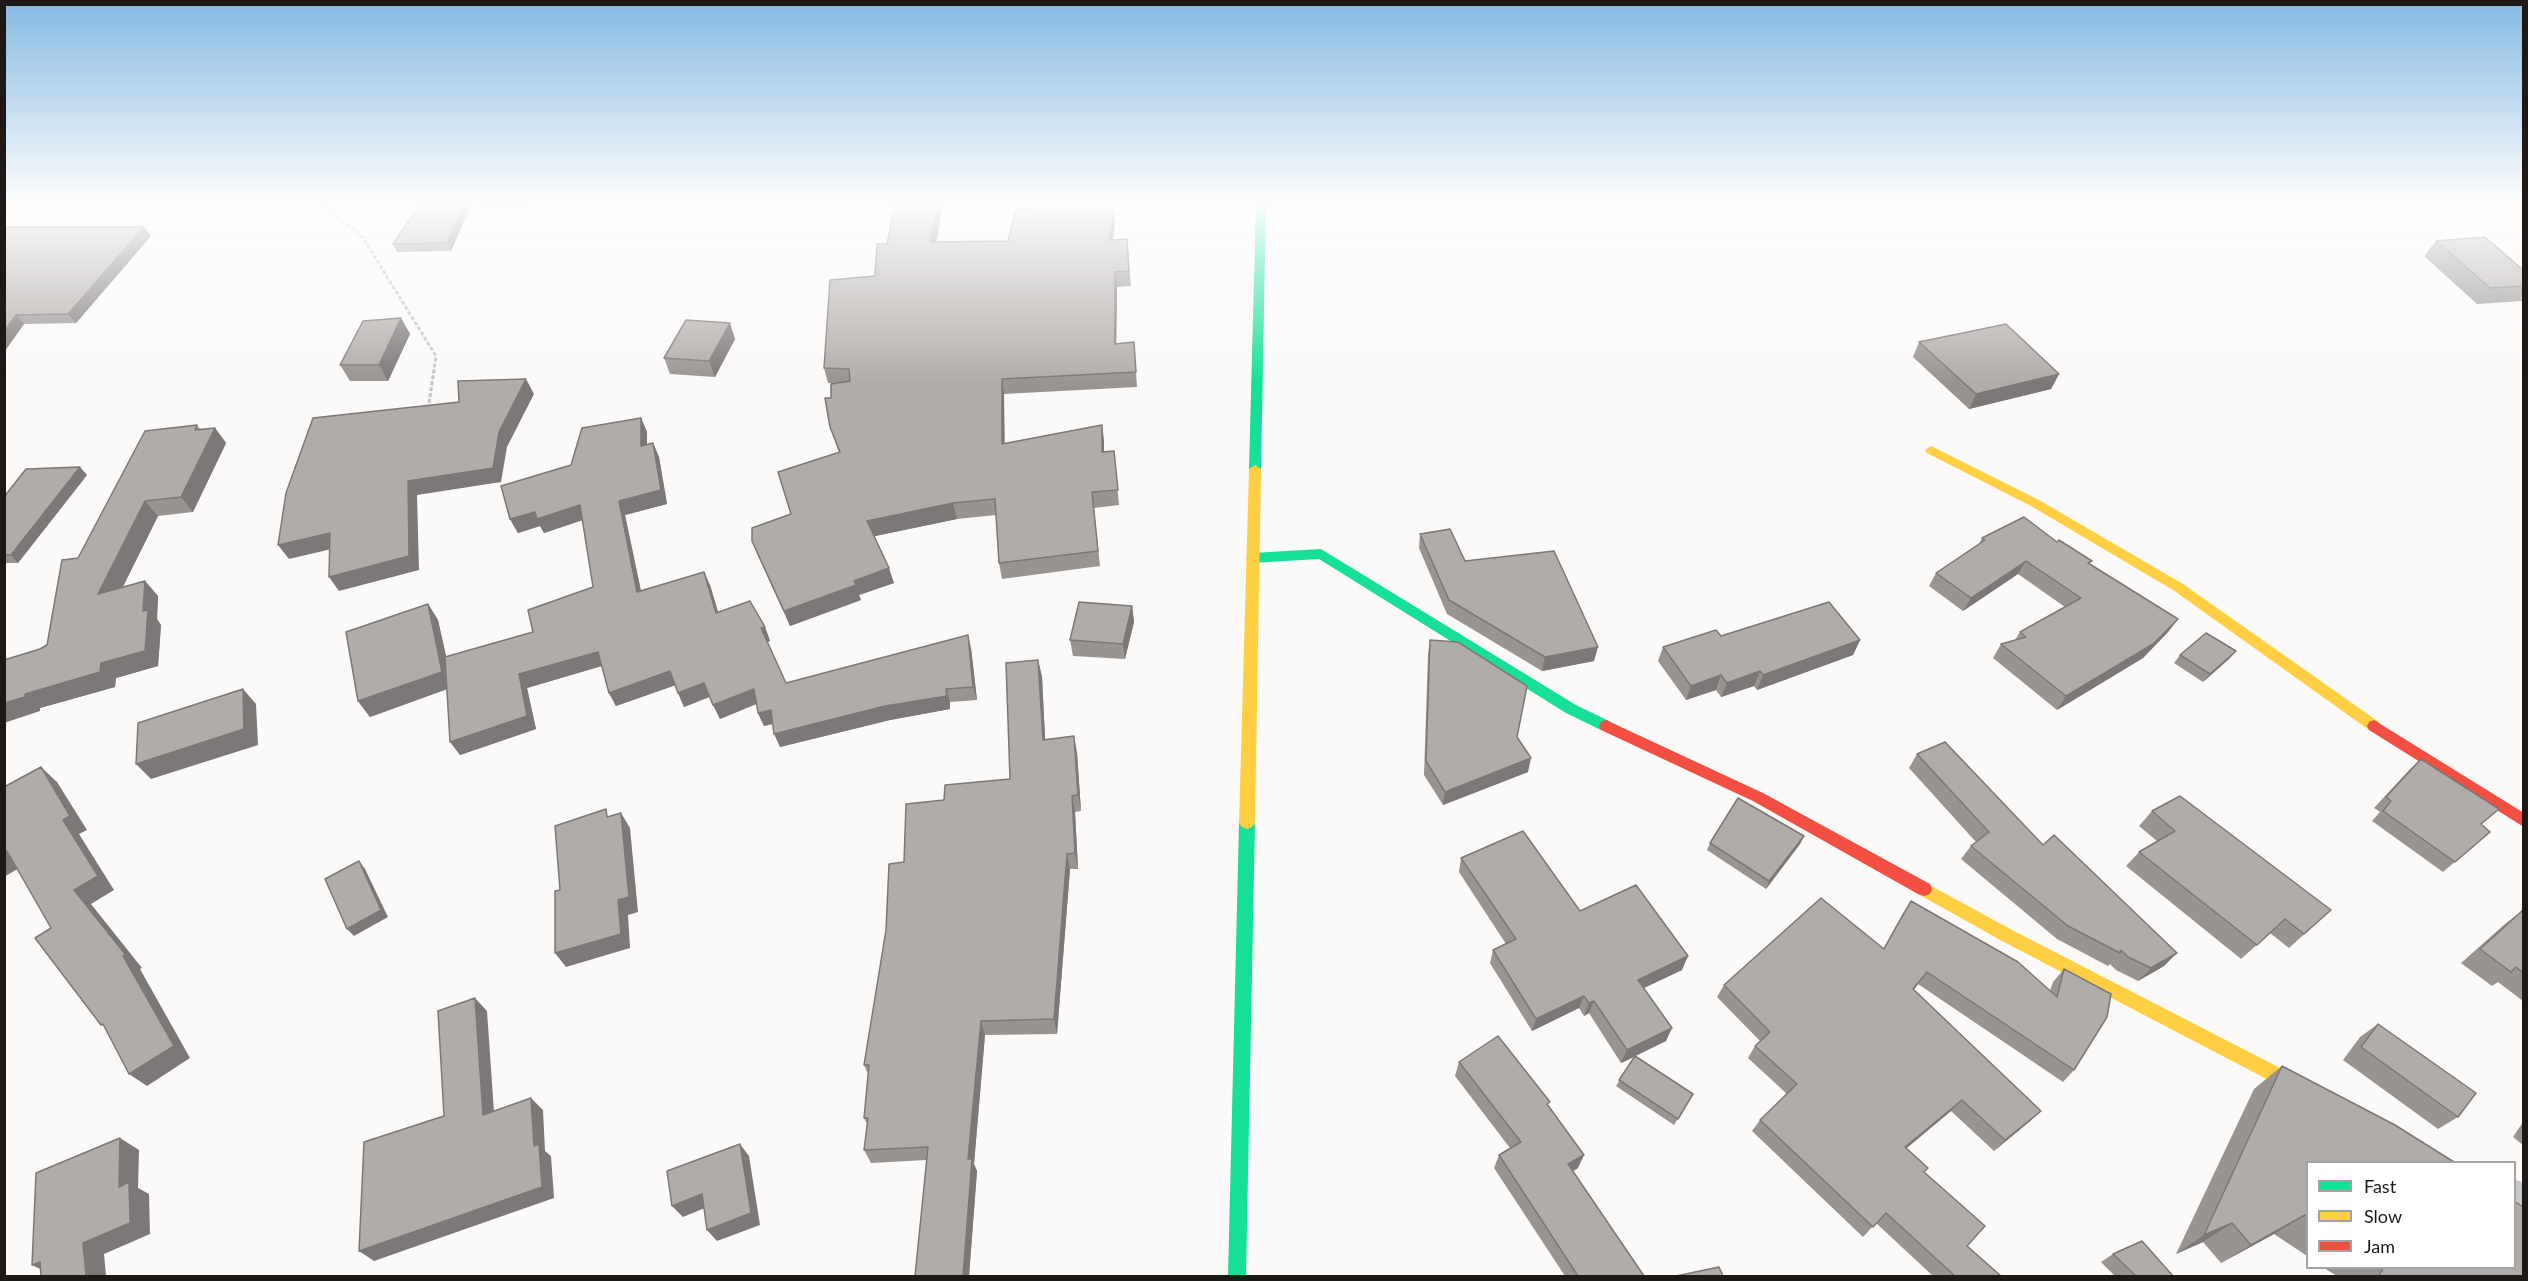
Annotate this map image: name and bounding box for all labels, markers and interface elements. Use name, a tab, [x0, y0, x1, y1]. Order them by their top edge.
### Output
legend	[2306, 1161, 2516, 1269]
text: Fast	[2364, 1175, 2396, 1197]
text: Slow	[2364, 1205, 2402, 1227]
text: Jam	[2364, 1235, 2395, 1257]

